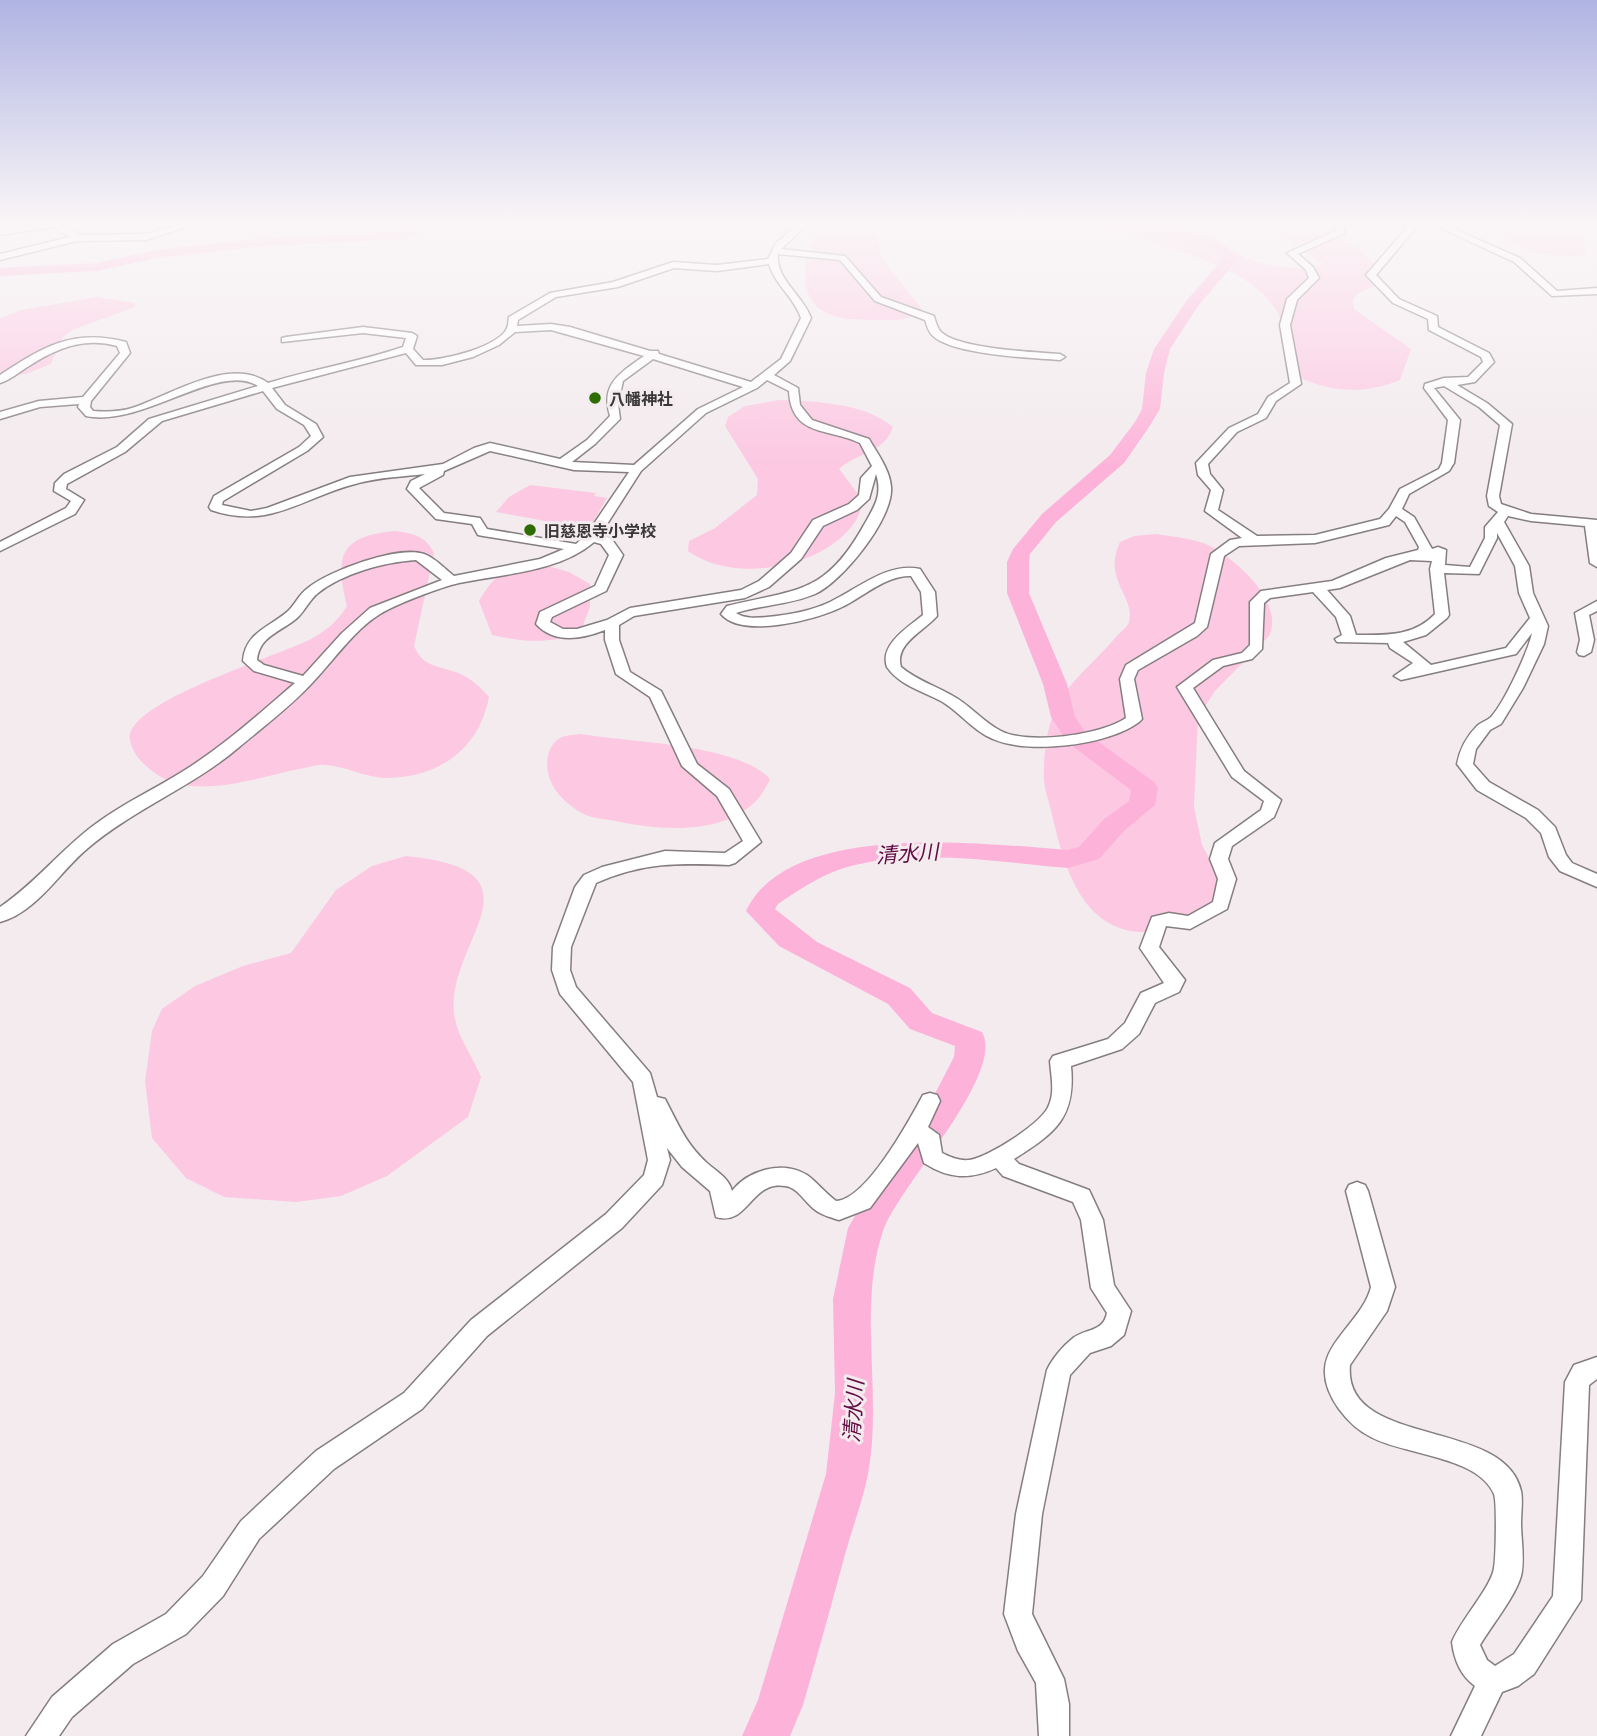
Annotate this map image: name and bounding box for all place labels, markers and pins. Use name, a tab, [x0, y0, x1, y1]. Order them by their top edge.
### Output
place label: 八幡神社	[609, 388, 673, 409]
marker: 八幡神社	[587, 390, 603, 406]
place label: 旧慈恩寺小学校	[544, 520, 656, 541]
marker: 旧慈恩寺小学校	[522, 522, 538, 538]

